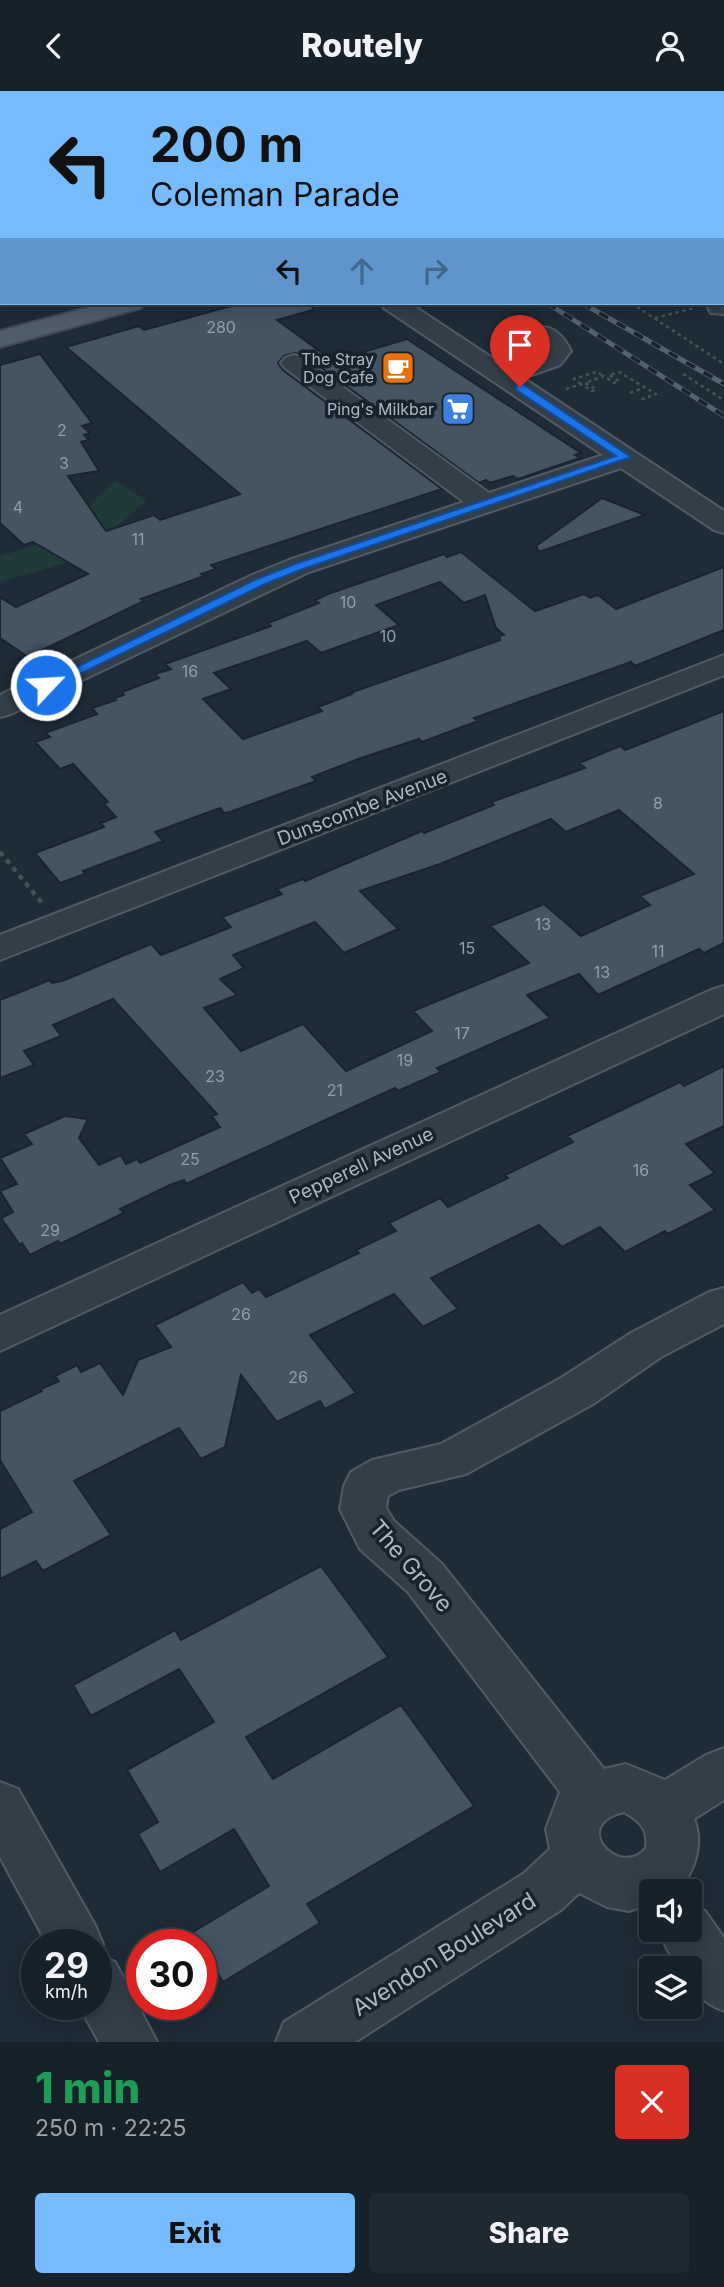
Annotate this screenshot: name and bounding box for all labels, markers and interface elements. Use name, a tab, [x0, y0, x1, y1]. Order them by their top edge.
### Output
text: Routely	[301, 26, 423, 65]
icon: back	[35, 27, 73, 65]
icon: person	[651, 27, 689, 65]
text: 200 m	[150, 115, 303, 174]
icon: left	[35, 119, 126, 210]
text: Coleman Parade	[150, 175, 400, 214]
icon: left	[270, 252, 308, 290]
icon: ahead	[343, 252, 381, 290]
icon: right	[416, 252, 454, 290]
pin	[490, 315, 550, 387]
house number: 280	[206, 317, 236, 337]
icon: arrive	[501, 326, 539, 364]
place label: The Stray Dog Cafe	[301, 349, 374, 387]
cafe icon: The Stray Dog Cafe	[379, 349, 417, 387]
supermarket icon: Ping's Milkbar	[439, 390, 477, 428]
place label: Ping's Milkbar	[327, 399, 434, 419]
house number: 2	[57, 420, 67, 440]
house number: 3	[59, 453, 69, 473]
house number: 4	[13, 497, 23, 517]
house number: 11	[131, 529, 145, 549]
house number: 10	[340, 592, 356, 612]
house number: 10	[380, 626, 396, 646]
position arrow	[9, 648, 83, 722]
house number: 16	[182, 661, 198, 681]
street label: Dunscombe Avenue	[274, 764, 450, 850]
house number: 8	[653, 793, 663, 813]
house number: 13	[535, 914, 551, 934]
house number: 15	[459, 938, 475, 958]
house number: 11	[651, 941, 665, 961]
house number: 13	[594, 962, 610, 982]
house number: 17	[454, 1023, 470, 1043]
house number: 19	[397, 1050, 413, 1070]
house number: 23	[205, 1066, 225, 1086]
house number: 21	[327, 1080, 343, 1100]
street label: Pepperell Avenue	[285, 1122, 437, 1209]
house number: 25	[180, 1149, 200, 1169]
house number: 16	[633, 1160, 649, 1180]
house number: 29	[40, 1220, 60, 1240]
house number: 26	[231, 1304, 251, 1324]
house number: 26	[288, 1367, 308, 1387]
street label: The Grove	[363, 1514, 459, 1618]
map controls	[639, 1879, 702, 2019]
button: sound	[639, 1879, 702, 1942]
street label: Avendon Boulevard	[347, 1886, 541, 2022]
speed limit sign: 30	[126, 1929, 217, 2020]
text: 29	[44, 1944, 89, 1986]
button: layers	[639, 1956, 702, 2019]
text: km/h	[45, 1981, 88, 2002]
text: 1 min	[35, 2062, 140, 2113]
button: close	[615, 2065, 689, 2139]
text: 250 m · 22:25	[35, 2114, 186, 2142]
button: Exit	[35, 2193, 355, 2273]
button: Share	[369, 2193, 689, 2273]

